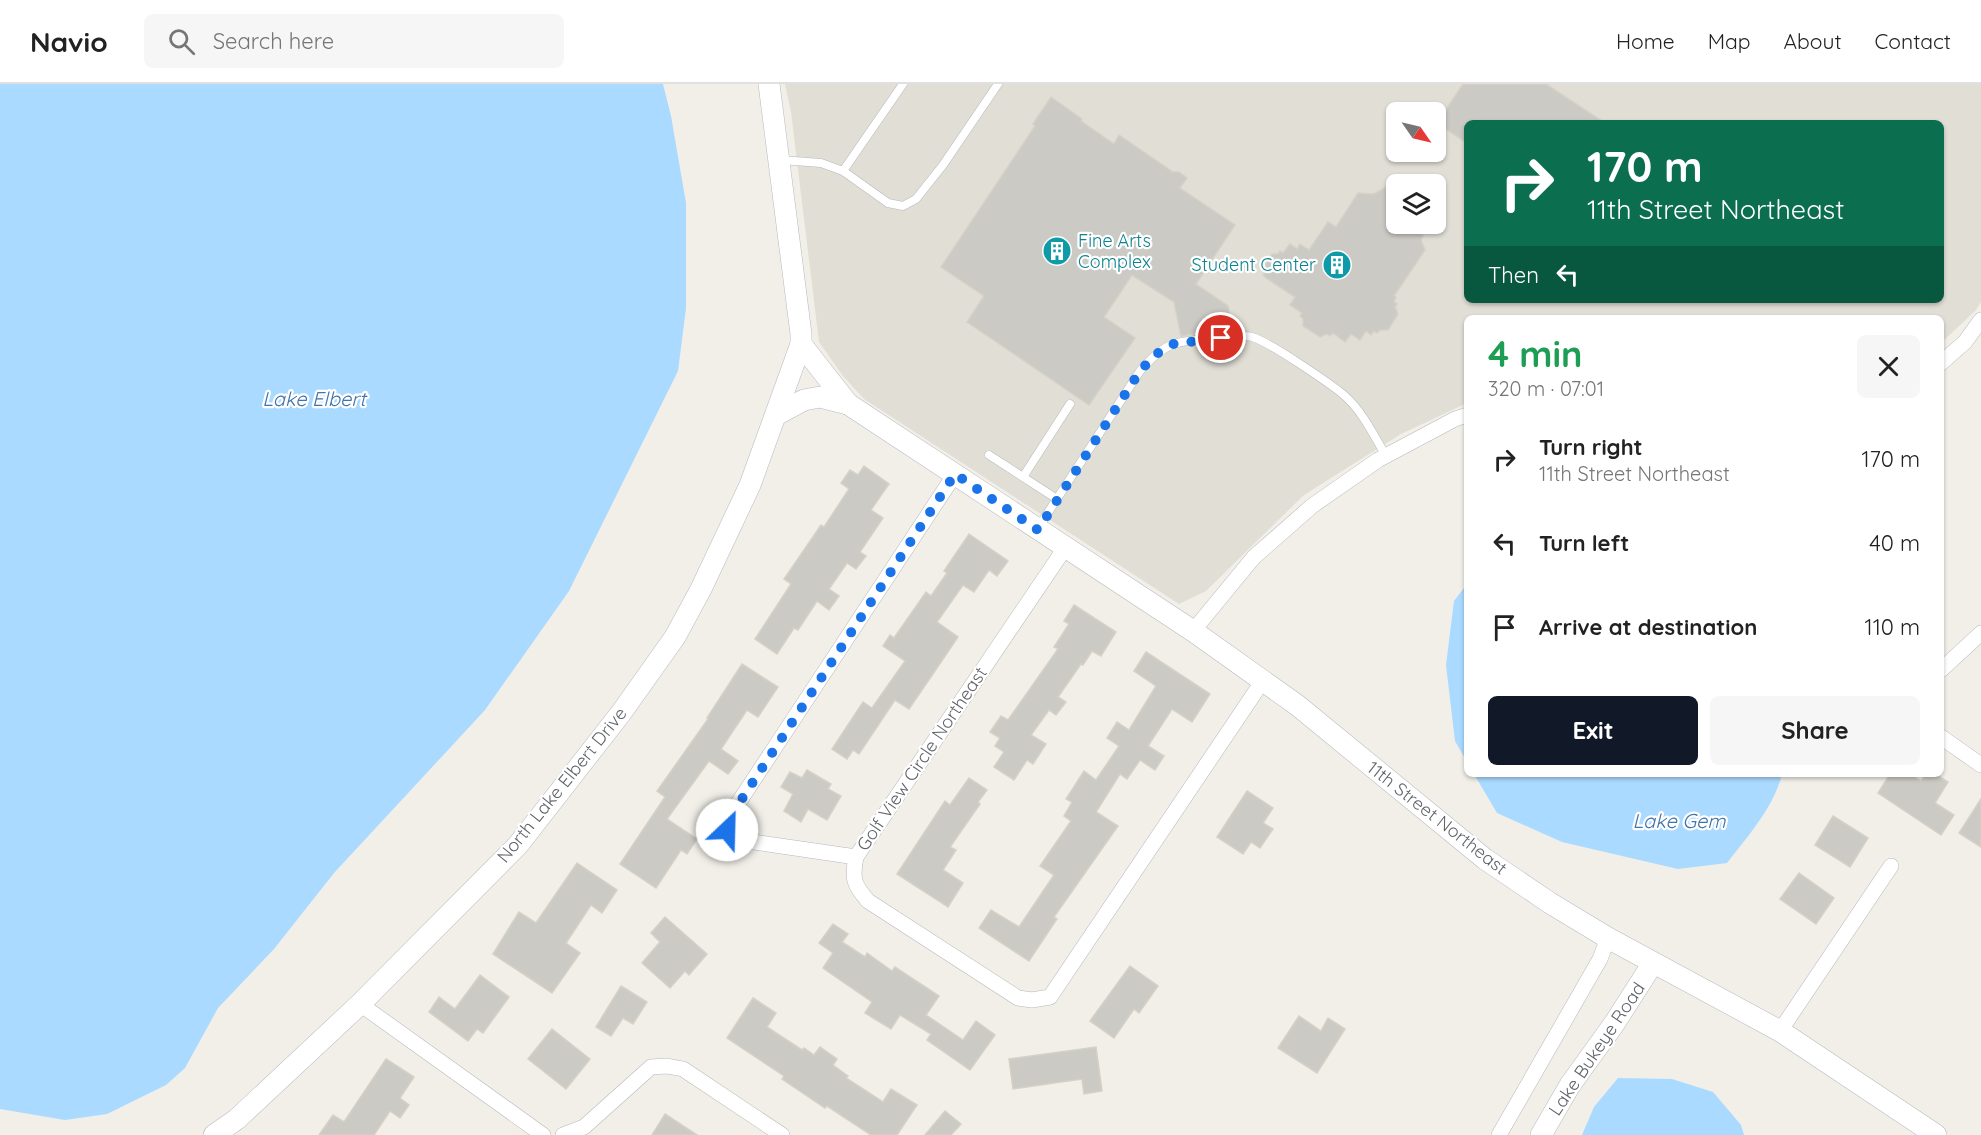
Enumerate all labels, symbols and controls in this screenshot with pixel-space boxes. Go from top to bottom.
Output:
search box [144,14,564,68]
text: Navio [30,24,108,59]
icon: search [165,25,198,58]
text: Search here [213,27,334,55]
text: Home [1616,28,1675,54]
text: Map [1708,28,1751,54]
text: About [1784,28,1842,54]
text: Contact [1875,28,1951,54]
north arrow [1386,102,1446,162]
map controls [1386,102,1446,234]
text: 170 m [1587,140,1703,193]
icon: right [1488,144,1566,222]
button: layers [1386,174,1446,234]
text: 11th Street Northeast [1587,192,1844,226]
place label: Fine Arts Complex [1078,229,1151,273]
building icon: Fine Arts Complex [1041,235,1073,267]
building icon: Student Center [1321,249,1353,281]
place label: Student Center [1192,253,1316,276]
icon: left [1551,258,1584,291]
text: Then [1488,261,1539,289]
pin [1195,312,1246,363]
icon: arrive [1204,321,1237,354]
text: 4 min [1488,331,1582,376]
button: close [1857,335,1920,398]
text: 320 m · 07:01 [1488,376,1604,401]
water label: Lake Elbert [262,386,368,411]
text: Turn right [1539,433,1643,461]
icon: right [1488,443,1521,476]
text: 170 m [1861,445,1920,473]
text: 11th Street Northeast [1539,461,1730,486]
icon: left [1488,527,1521,560]
text: Turn left [1539,529,1629,557]
text: 40 m [1869,529,1920,557]
icon: arrive [1488,611,1521,644]
text: Arrive at destination [1539,613,1757,641]
text: 110 m [1865,613,1920,641]
street label: Golf View Circle Northeast [851,662,992,855]
button: Exit [1488,696,1698,765]
button: Share [1710,696,1920,765]
street label: North Lake Elbert Drive [492,702,631,867]
street label: 11th Street Northeast [1363,756,1512,879]
position arrow [695,798,759,862]
water label: Lake Gem [1632,808,1726,833]
street label: Lake Bukeye Road [1543,978,1650,1120]

